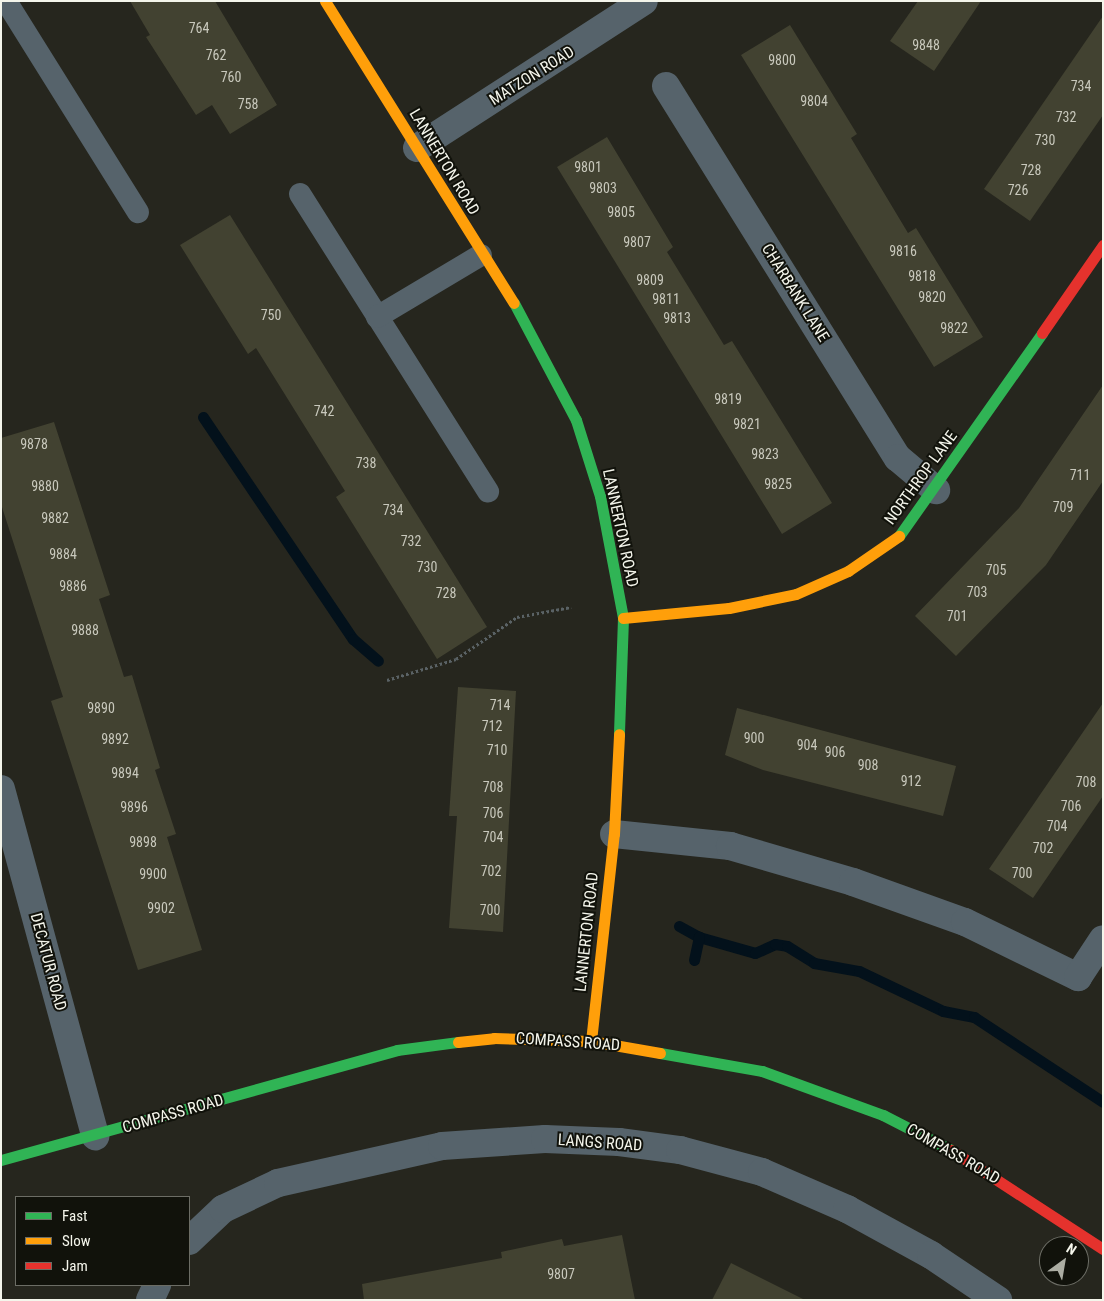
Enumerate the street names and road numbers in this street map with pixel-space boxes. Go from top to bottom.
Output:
street label: MATZON ROAD [486,42,578,110]
street label: LANNERTON ROAD [405,106,483,218]
street label: CHARBANK LANE [757,240,833,346]
street label: NORTHROP LANE [881,427,961,529]
street label: LANNERTON ROAD [598,467,642,589]
street label: LANNERTON ROAD [571,871,603,993]
street label: DECATUR ROAD [26,911,70,1013]
street label: COMPASS ROAD [515,1029,621,1055]
street label: COMPASS ROAD [120,1090,226,1138]
street label: COMPASS ROAD [903,1120,1003,1188]
street label: LANGS ROAD [557,1130,643,1156]

